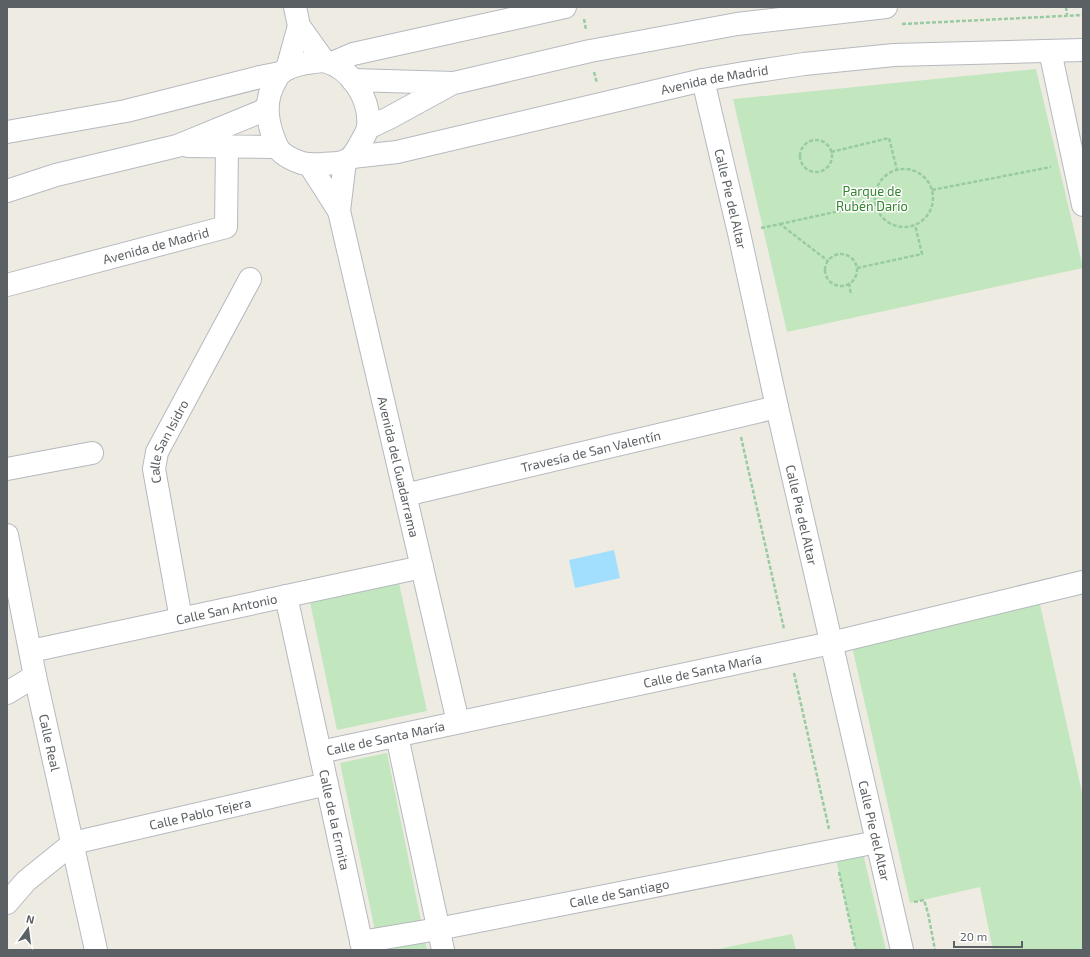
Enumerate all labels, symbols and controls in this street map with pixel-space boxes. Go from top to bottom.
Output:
street label: Avenida de Madrid [659,61,769,98]
street label: Calle Pie del Altar [711,147,750,251]
park label: Parque de Rubén Darío [836,183,908,214]
street label: Avenida de Madrid [101,224,211,267]
street label: Avenida del Guadarrama [374,395,423,539]
street label: Calle San Isidro [146,397,192,485]
street label: Travesía de San Valentín [519,427,662,475]
street label: Calle Pie del Altar [783,463,821,567]
street label: Calle San Antonio [175,590,279,628]
street label: Calle de Santa María [642,650,763,691]
street label: Calle Real [36,712,64,773]
street label: Calle de Santa María [325,718,446,758]
street label: Calle de la Ermita [316,768,353,872]
street label: Calle Pie del Altar [855,779,894,883]
street label: Calle Pablo Tejera [148,794,253,833]
street label: Calle de Santiago [568,875,671,911]
north arrow [8,909,48,949]
text: N [25,912,36,926]
scale bar [954,923,1022,949]
text: 20 m [960,929,987,943]

